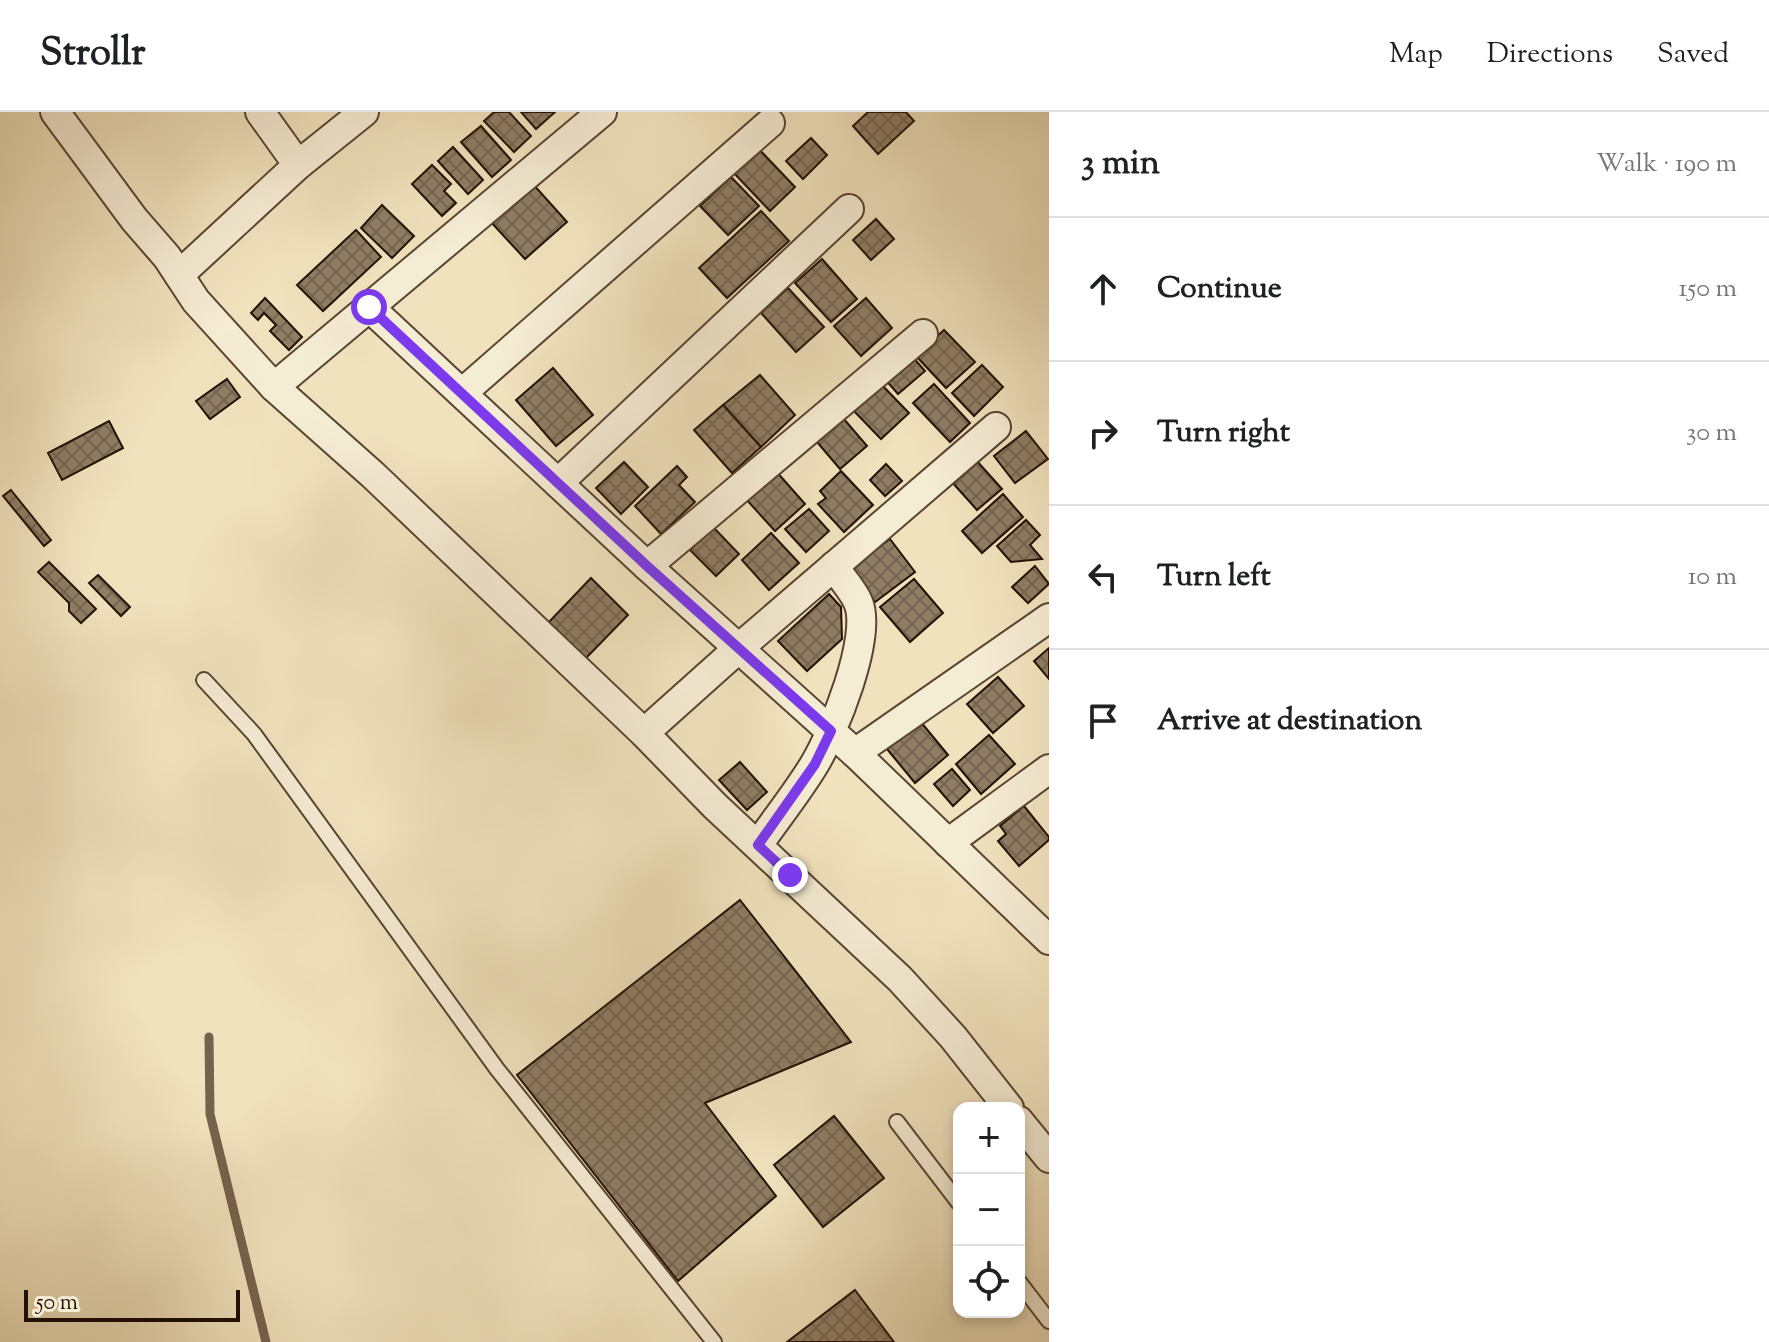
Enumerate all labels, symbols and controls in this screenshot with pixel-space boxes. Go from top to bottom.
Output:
text: Strollr [40,28,146,82]
text: Map [1389,35,1443,75]
text: Directions [1487,35,1613,75]
text: Saved [1657,35,1729,75]
text: 3 min [1081,140,1160,189]
text: Walk · 190 m [1596,146,1737,183]
icon: ahead [1081,267,1125,311]
text: Continue [1157,268,1282,311]
text: 150 m [1678,271,1737,308]
route start [351,289,387,325]
icon: right [1081,411,1125,455]
text: Turn right [1157,412,1290,455]
text: 30 m [1686,415,1737,452]
icon: left [1081,555,1125,599]
text: Turn left [1157,556,1271,599]
text: 10 m [1688,559,1737,596]
icon: arrive [1081,699,1125,743]
text: Arrive at destination [1157,700,1422,743]
route end [772,857,808,893]
map controls [953,1102,1025,1318]
button: + [953,1102,1025,1174]
button: − [953,1174,1025,1246]
button: locate [953,1246,1025,1318]
scale bar [24,1286,240,1322]
text: 50 m [36,1288,78,1320]

